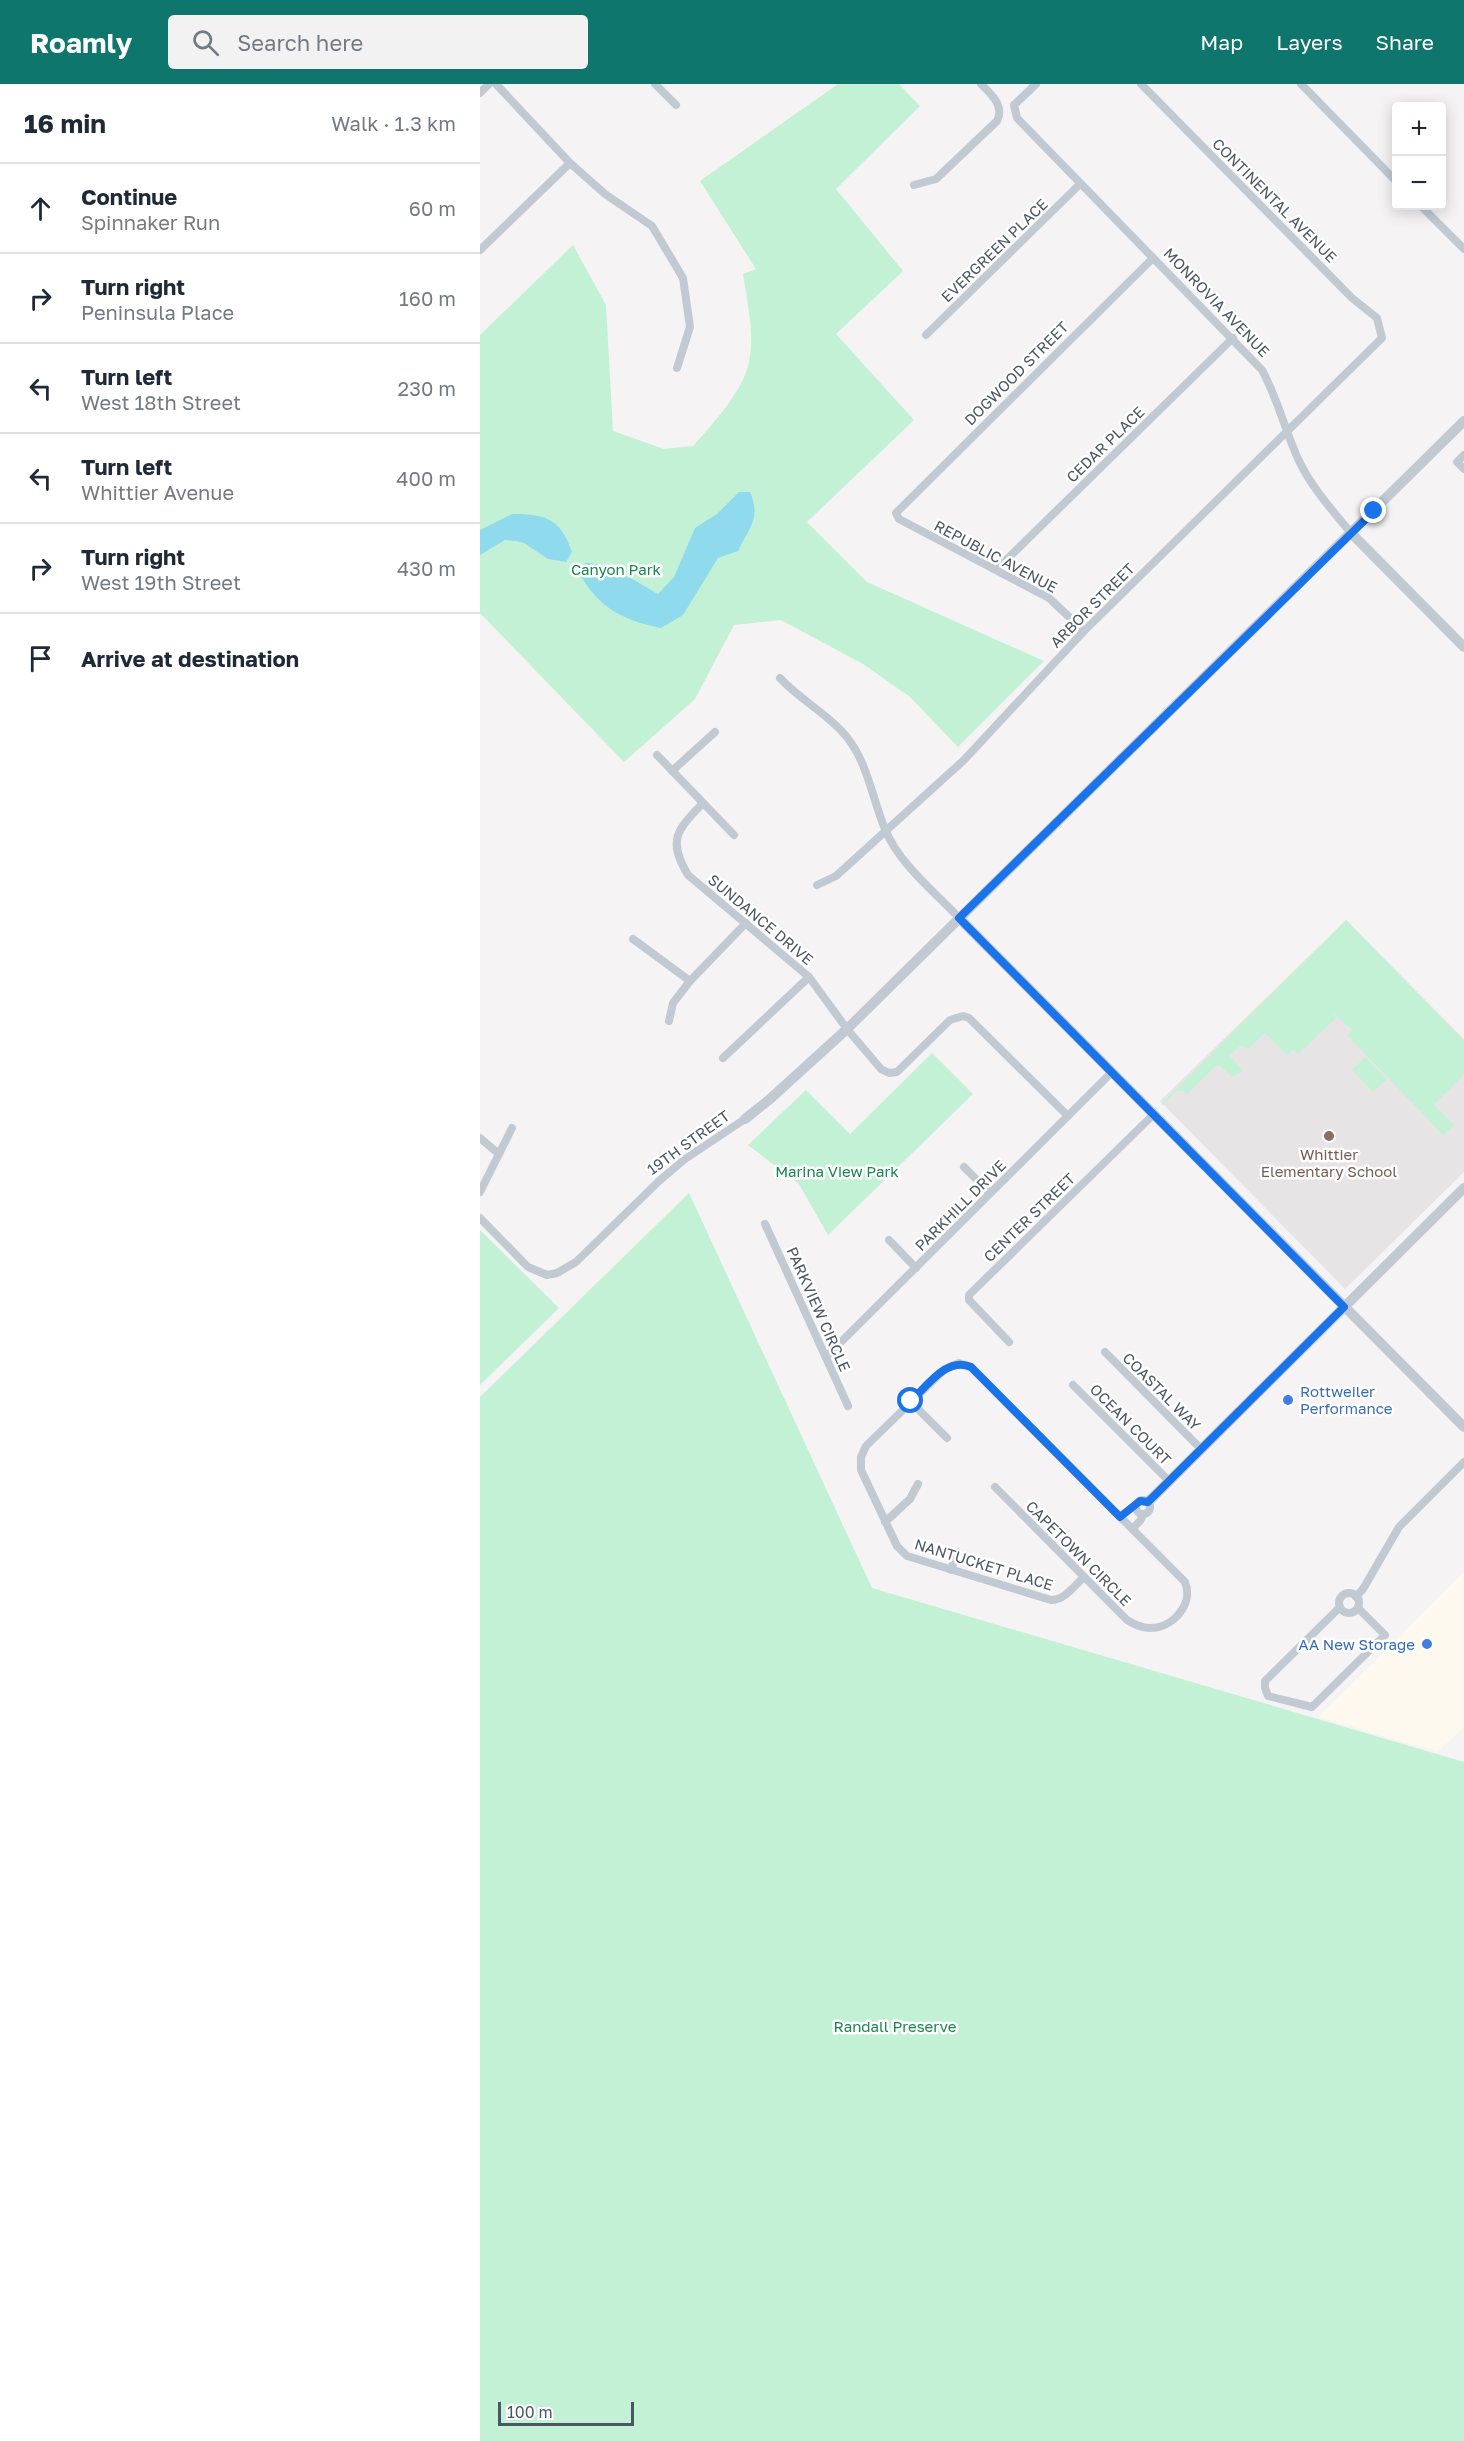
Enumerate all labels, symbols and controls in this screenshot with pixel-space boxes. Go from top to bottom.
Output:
search box [168,15,588,69]
text: Roamly [30,26,132,59]
icon: search [189,26,222,59]
text: Search here [237,29,363,56]
text: Map [1200,29,1243,55]
text: Layers [1276,29,1343,55]
text: Share [1376,29,1434,55]
map controls [1392,102,1446,210]
button: + [1392,102,1446,156]
text: 16 min [24,108,106,139]
text: Walk · 1.3 km [331,111,456,135]
street label: CONTINENTAL AVENUE [1209,134,1341,266]
button: − [1392,156,1446,210]
text: Continue [81,183,177,210]
icon: ahead [24,192,57,225]
street label: EVERGREEN PLACE [937,195,1051,305]
text: 60 m [409,196,456,220]
text: Spinnaker Run [81,210,220,234]
street label: MONROVIA AVENUE [1160,244,1274,360]
text: Turn right [81,273,185,300]
icon: right [24,282,57,315]
text: 160 m [399,286,456,310]
text: Peninsula Place [81,300,234,324]
street label: DOGWOOD STREET [960,317,1072,429]
text: Turn left [81,363,172,390]
icon: left [24,372,57,405]
text: 230 m [398,376,456,400]
text: West 18th Street [81,390,241,414]
street label: CEDAR PLACE [1062,402,1148,486]
text: Turn left [81,453,172,480]
icon: left [24,462,57,495]
text: 400 m [396,466,456,490]
text: Whittier Avenue [81,480,234,504]
route end [1360,497,1386,523]
street label: REPUBLIC AVENUE [931,516,1061,596]
text: Turn right [81,543,185,570]
icon: right [24,552,57,585]
text: 430 m [397,556,456,580]
street label: ARBOR STREET [1046,559,1138,651]
park label: Canyon Park [571,560,662,578]
text: West 19th Street [81,570,241,594]
icon: arrive [24,642,57,675]
text: Arrive at destination [81,645,299,672]
street label: SUNDANCE DRIVE [705,870,817,968]
street label: 19TH STREET [643,1106,733,1178]
marker: Whittier Elementary School [1322,1129,1336,1143]
place label: Whittier Elementary School [1261,1145,1397,1180]
street label: PARKHILL DRIVE [911,1156,1009,1254]
park label: Marina View Park [775,1162,899,1180]
street label: CENTER STREET [980,1169,1078,1265]
street label: PARKVIEW CIRCLE [783,1244,855,1374]
street label: COASTAL WAY [1119,1348,1205,1434]
street label: OCEAN COURT [1087,1380,1175,1468]
place label: Rottweiler Performance [1300,1382,1393,1417]
route start [897,1387,923,1413]
marker: Rottweiler Performance [1281,1393,1295,1407]
street label: CAPETOWN CIRCLE [1023,1497,1135,1609]
street label: NANTUCKET PLACE [913,1534,1055,1594]
place label: AA New Storage [1299,1635,1415,1653]
marker: AA New Storage [1420,1637,1434,1651]
park label: Randall Preserve [834,2017,957,2035]
scale bar [498,2399,634,2426]
text: 100 m [507,2402,553,2422]

